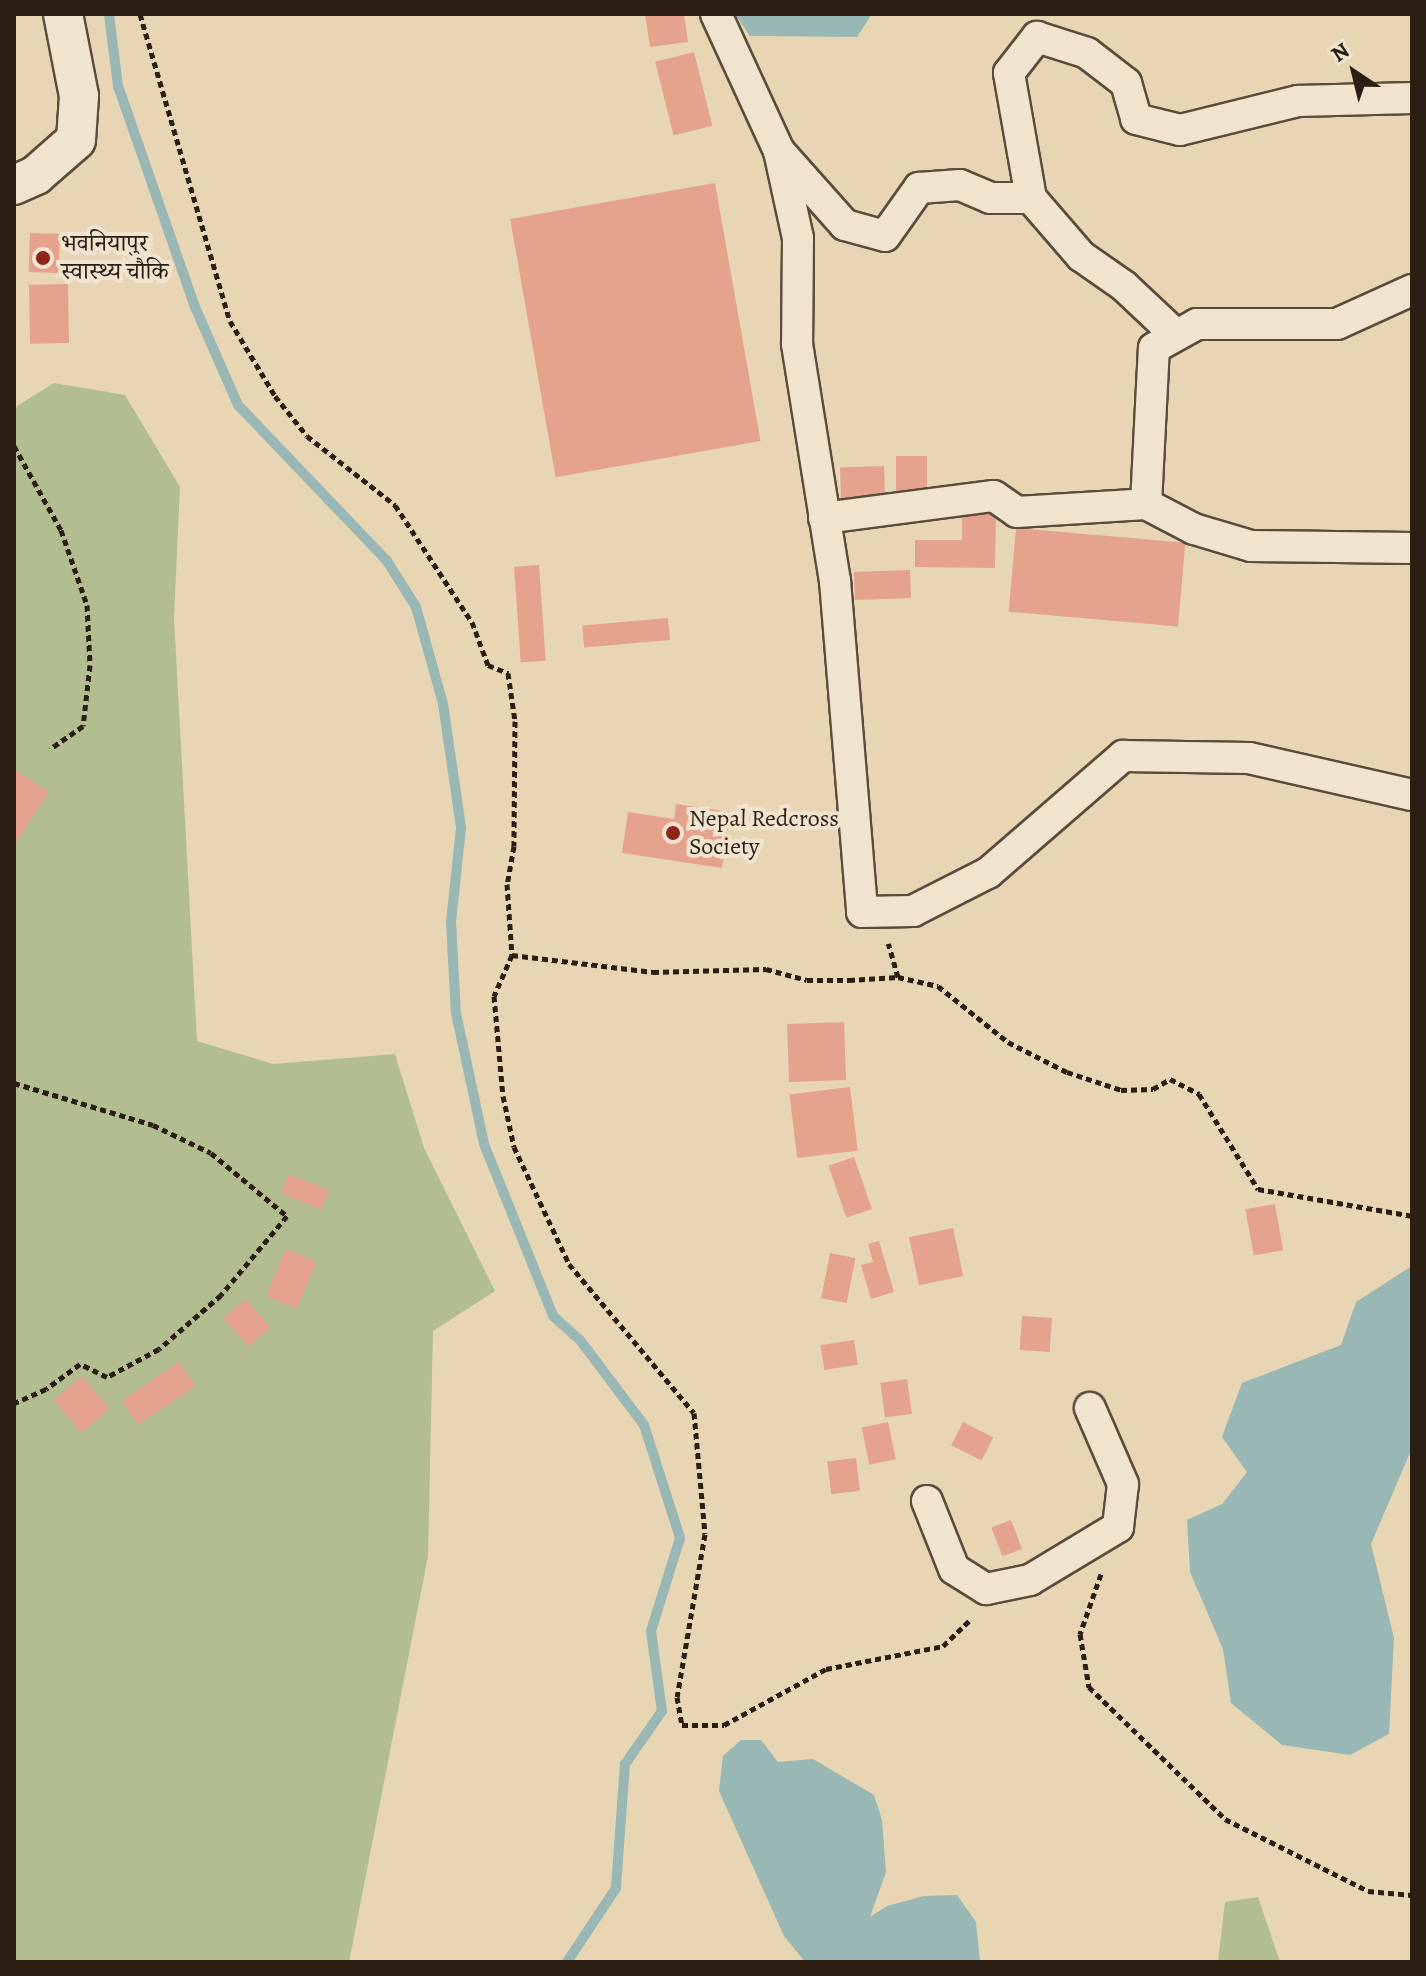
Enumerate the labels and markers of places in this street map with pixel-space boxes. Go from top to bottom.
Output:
place label: भवनियापुर स्वास्थ्य चाैकि [61,230,169,286]
marker: भवनियापुर स्वास्थ्य चाैकि [32,247,54,269]
place label: Nepal Redcross Society [689,805,839,861]
marker: Nepal Redcross Society [664,824,682,842]

